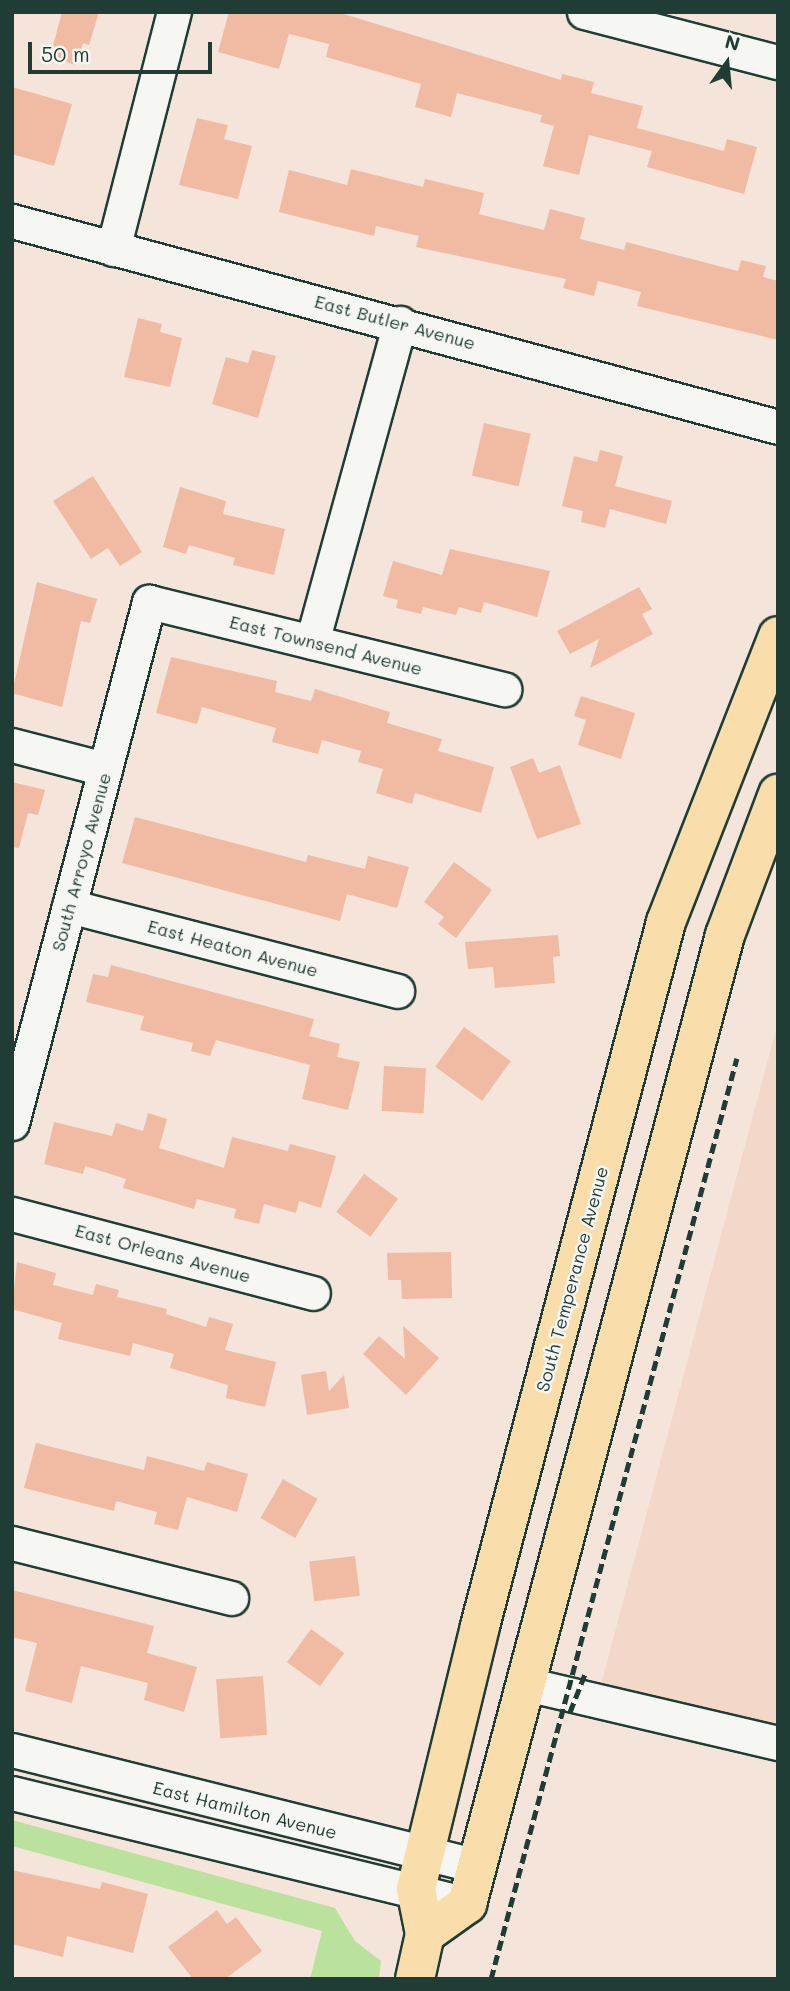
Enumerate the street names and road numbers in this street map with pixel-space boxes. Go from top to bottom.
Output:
street label: East Butler Avenue [312,290,478,354]
street label: East Townsend Avenue [227,611,425,679]
street label: South Arroyo Avenue [47,770,115,954]
street label: East Heaton Avenue [145,915,321,981]
street label: South Temperance Avenue [532,1164,612,1394]
street label: East Orleans Avenue [73,1219,253,1287]
street label: East Hamilton Avenue [151,1777,339,1843]

